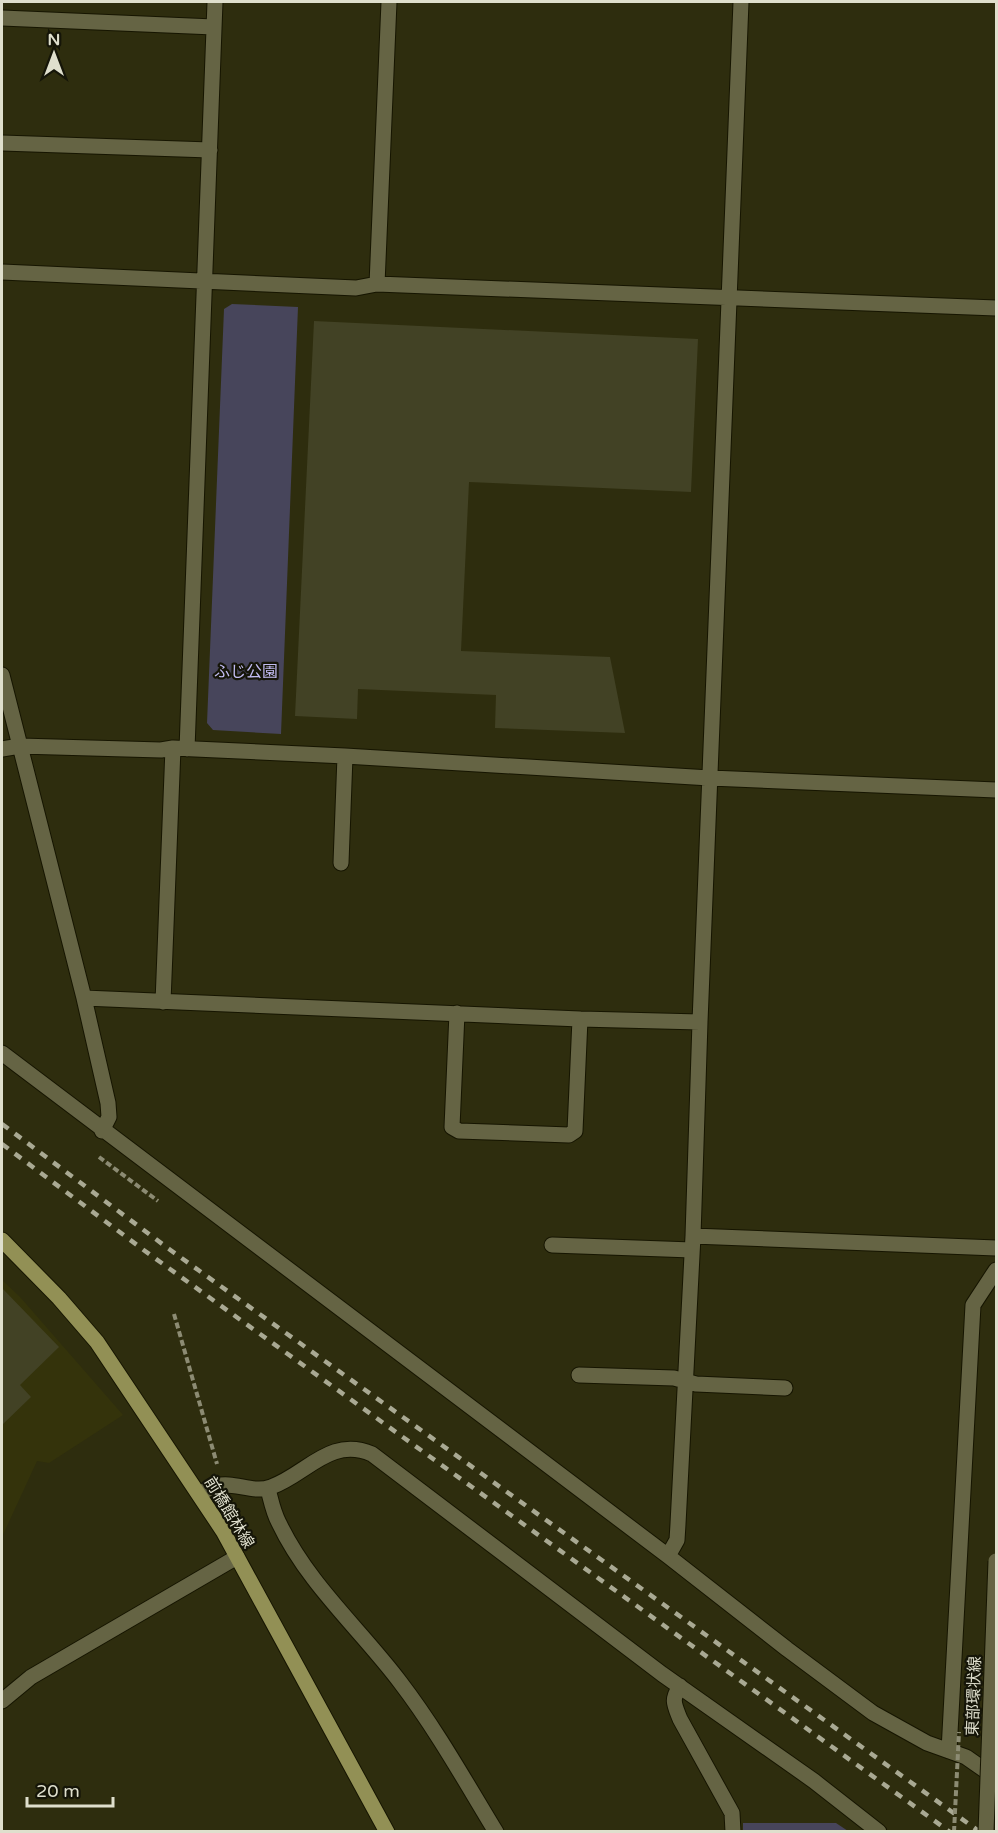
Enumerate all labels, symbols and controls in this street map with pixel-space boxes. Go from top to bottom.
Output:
north arrow [24,24,84,84]
text: N [48,30,60,50]
park label: ふじ公園 [214,662,278,682]
street label: 前橋館林線 [200,1473,258,1552]
street label: 東部環状線 [963,1656,985,1736]
scale bar [27,1770,112,1808]
text: 20 m [36,1780,80,1802]

